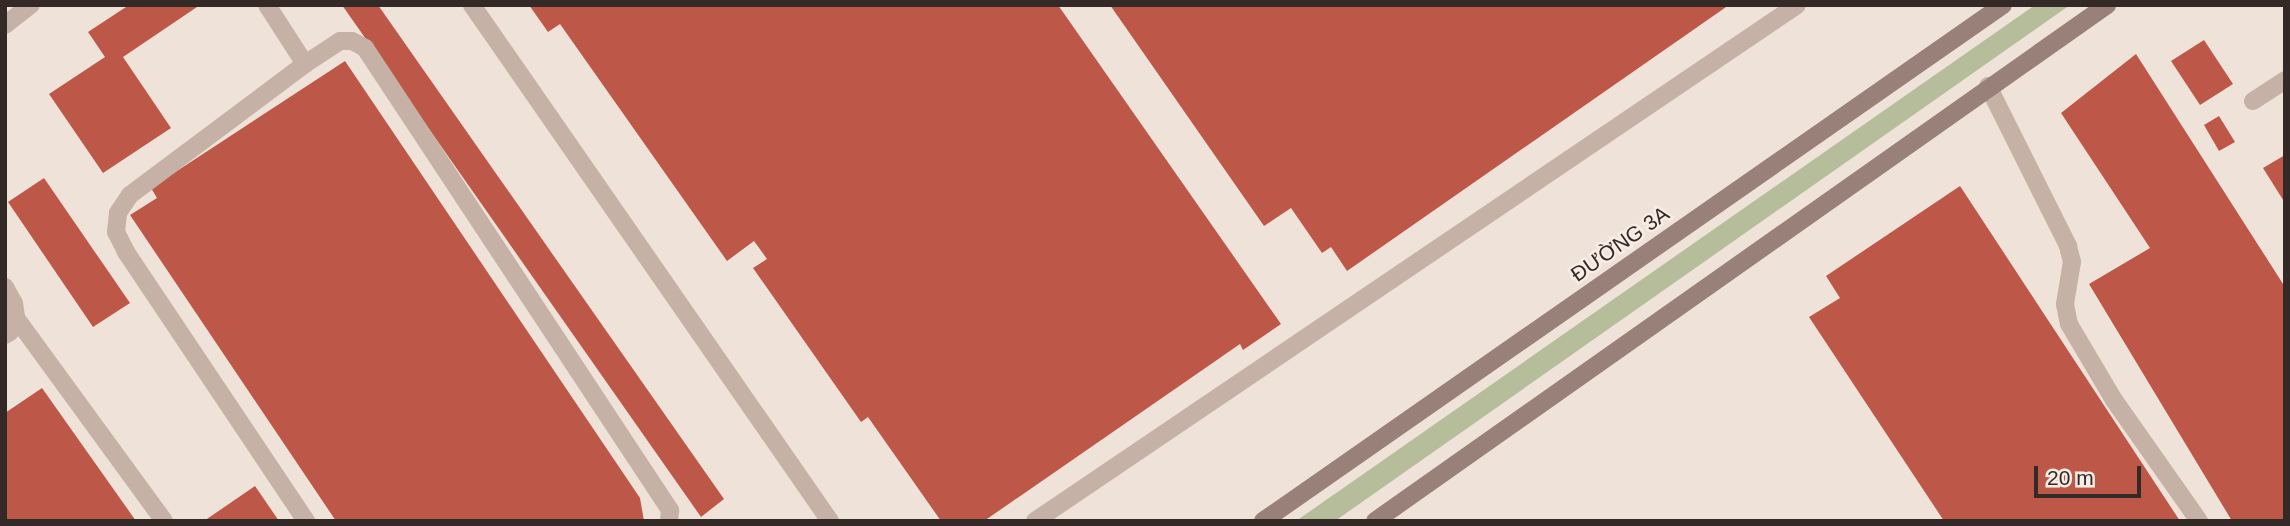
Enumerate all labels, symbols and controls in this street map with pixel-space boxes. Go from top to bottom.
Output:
street label: ĐƯỜNG 3A [1566,201,1674,287]
scale bar [2038,452,2145,496]
text: 20 m [2047,466,2094,489]

